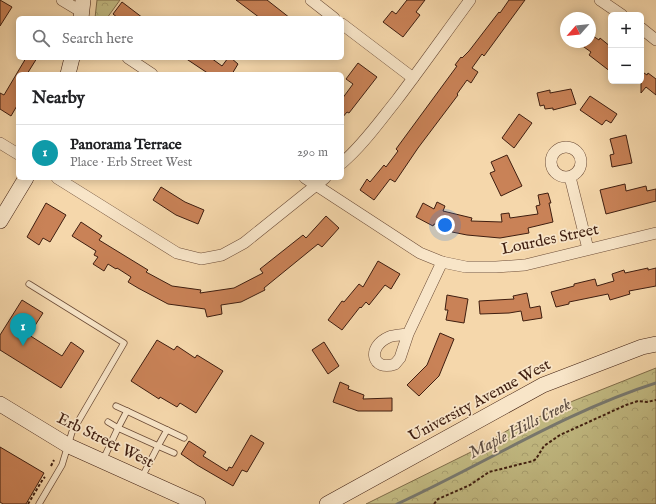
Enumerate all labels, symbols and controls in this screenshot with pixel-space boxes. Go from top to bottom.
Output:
north arrow [560,12,596,48]
map controls [608,12,644,84]
button: + [608,12,644,48]
search box [16,16,344,60]
icon: search [30,27,52,49]
text: Search here [62,29,133,48]
button: − [608,48,644,84]
text: Nearby [32,88,85,109]
text: Panorama Terrace [70,135,182,154]
text: 1 [43,144,47,161]
text: 290 m [297,144,328,161]
text: Place · Erb Street West [70,154,192,171]
your location [435,215,455,235]
street label: Lourdes Street [499,220,601,260]
pin: 1 [10,313,36,346]
street label: University Avenue West [406,355,555,447]
water label: Maple Hills Creek [465,394,575,464]
street label: Erb Street West [53,409,157,473]

